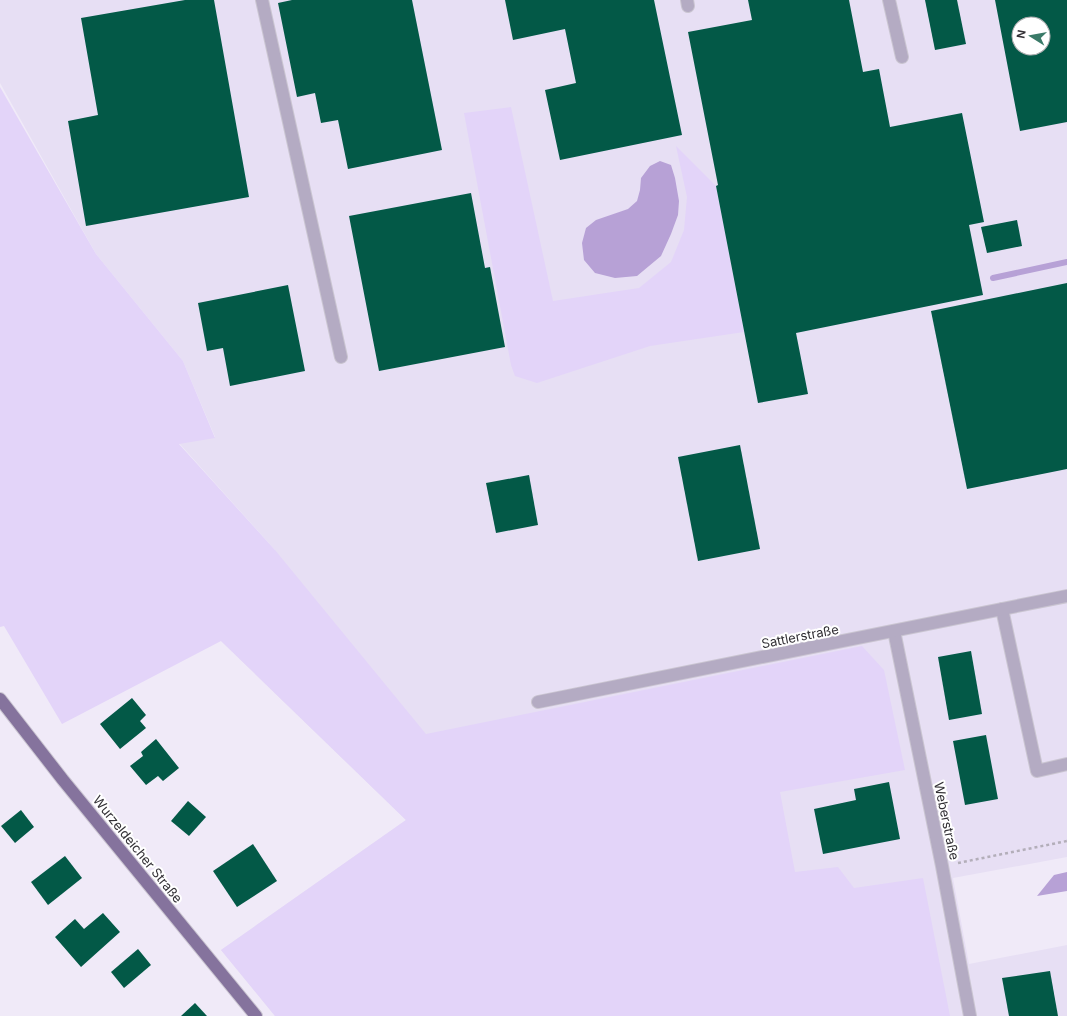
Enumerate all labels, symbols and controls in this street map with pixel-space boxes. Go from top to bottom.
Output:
north arrow [1011,16,1051,56]
text: N [1014,29,1029,40]
street label: Sattlerstraße [760,621,840,651]
street label: Weberstraße [931,781,963,861]
street label: Wurzeldeicher Straße [90,792,186,906]

